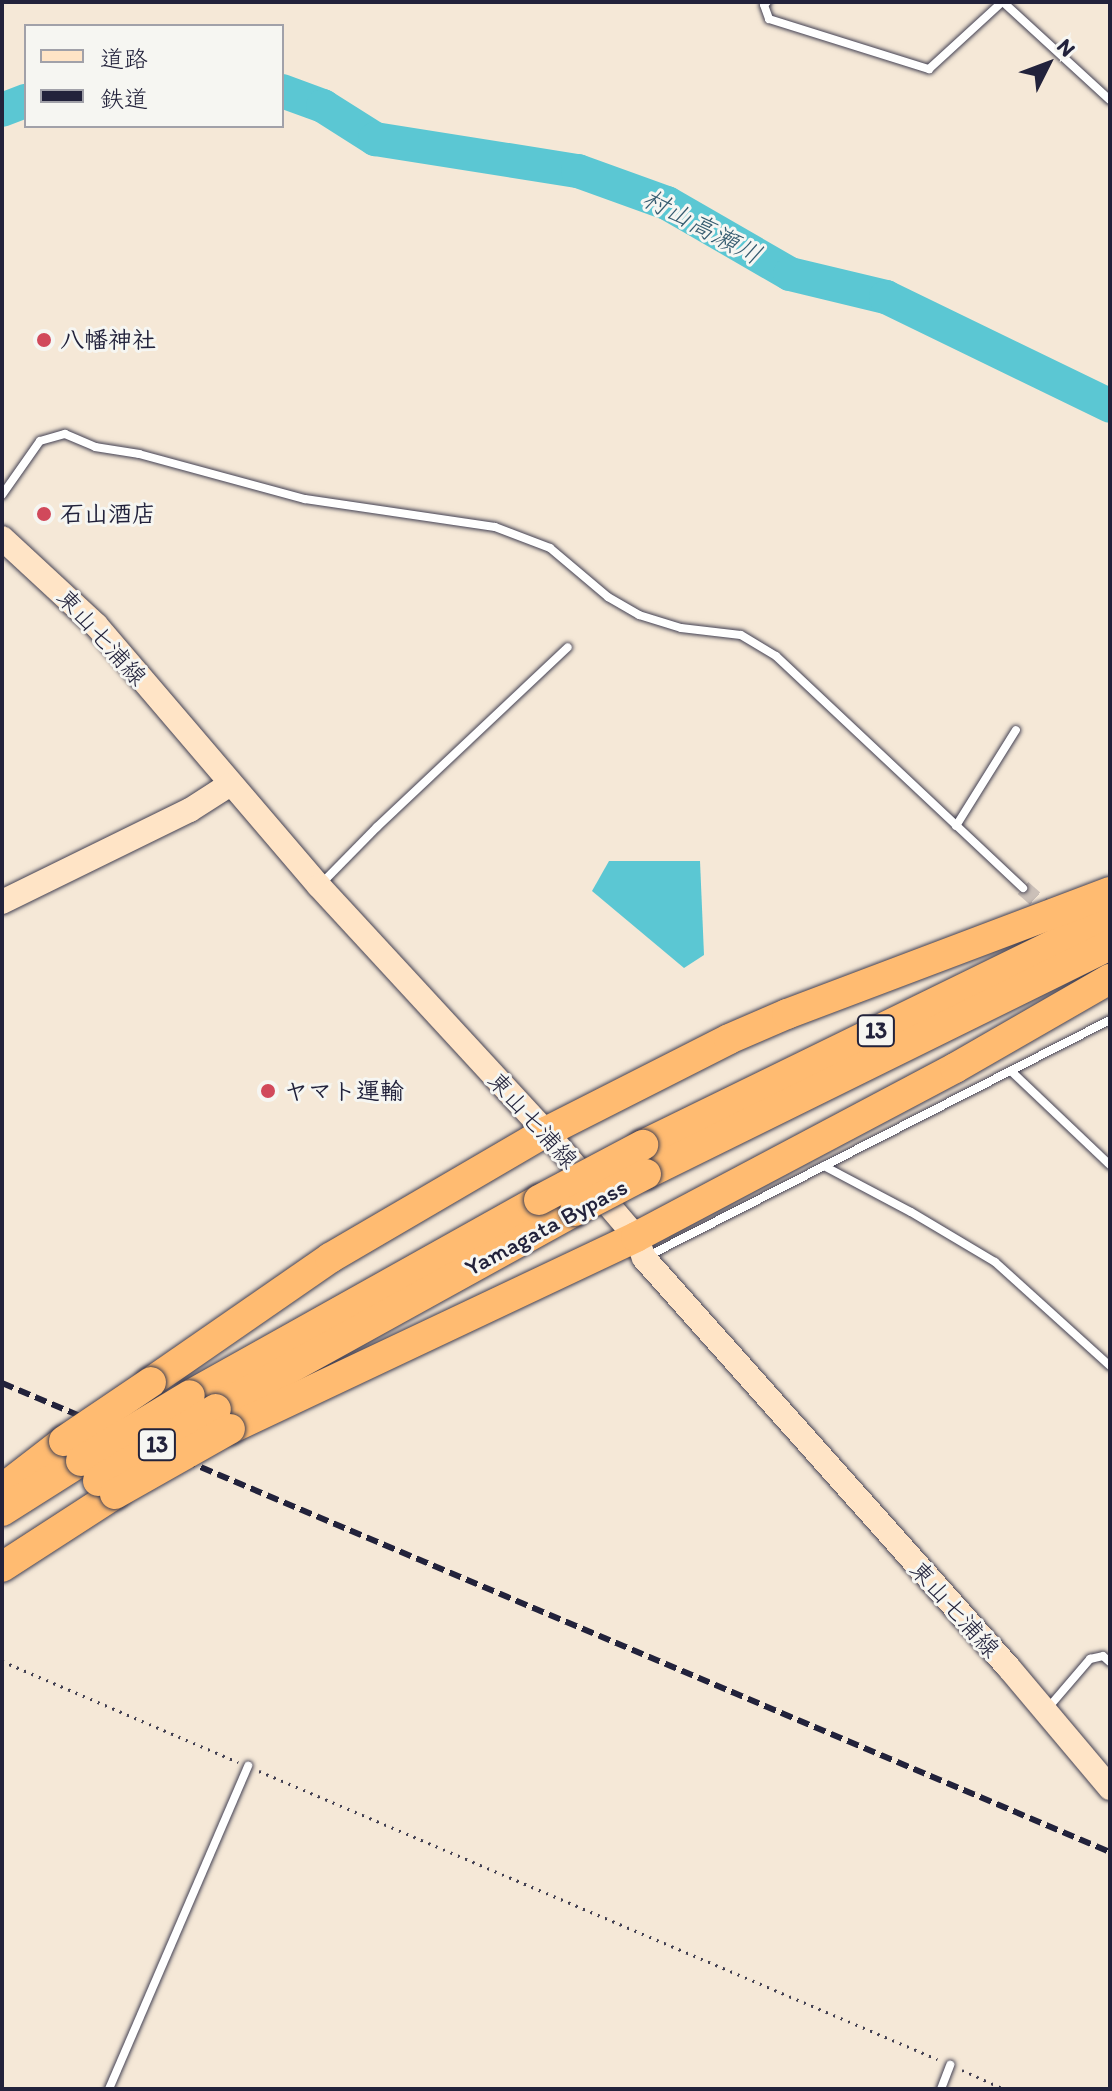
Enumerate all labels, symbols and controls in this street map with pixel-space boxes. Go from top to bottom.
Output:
legend [24,24,284,128]
north arrow [1008,24,1088,104]
text: N [1051,33,1081,62]
text: 道路 [100,44,148,73]
text: 鉄道 [100,84,148,113]
water label: 村山高瀬川 [637,183,767,271]
place label: 八幡神社 [60,326,156,354]
marker: 八幡神社 [35,331,53,349]
place label: 石山酒店 [60,500,156,528]
marker: 石山酒店 [35,505,53,523]
street label: 東山七浦線 [51,583,153,691]
road number: 13 [856,1013,896,1049]
street label: 東山七浦線 [482,1066,584,1174]
place label: ヤマト運輸 [284,1077,404,1105]
marker: ヤマト運輸 [259,1082,277,1100]
street label: Yamagata Bypass [460,1172,632,1282]
road number: 13 [137,1427,177,1463]
street label: 東山七浦線 [904,1555,1006,1663]

